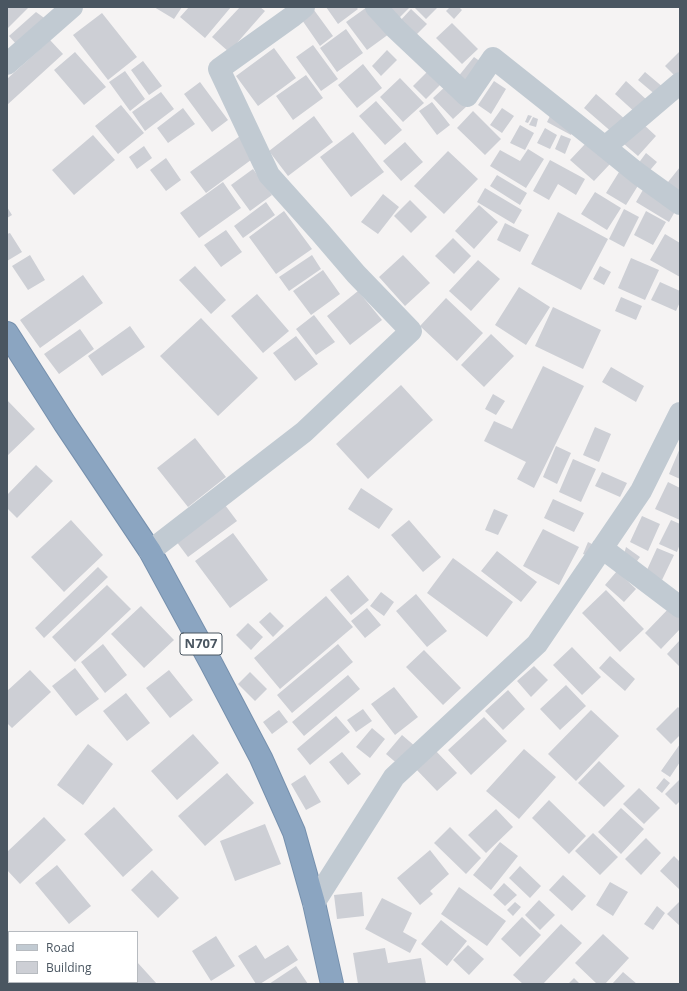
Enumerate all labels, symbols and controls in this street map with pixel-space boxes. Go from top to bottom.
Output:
road number: N707 [180,633,222,655]
legend [8,931,138,983]
text: Road [46,939,75,956]
text: Building [46,959,91,976]

